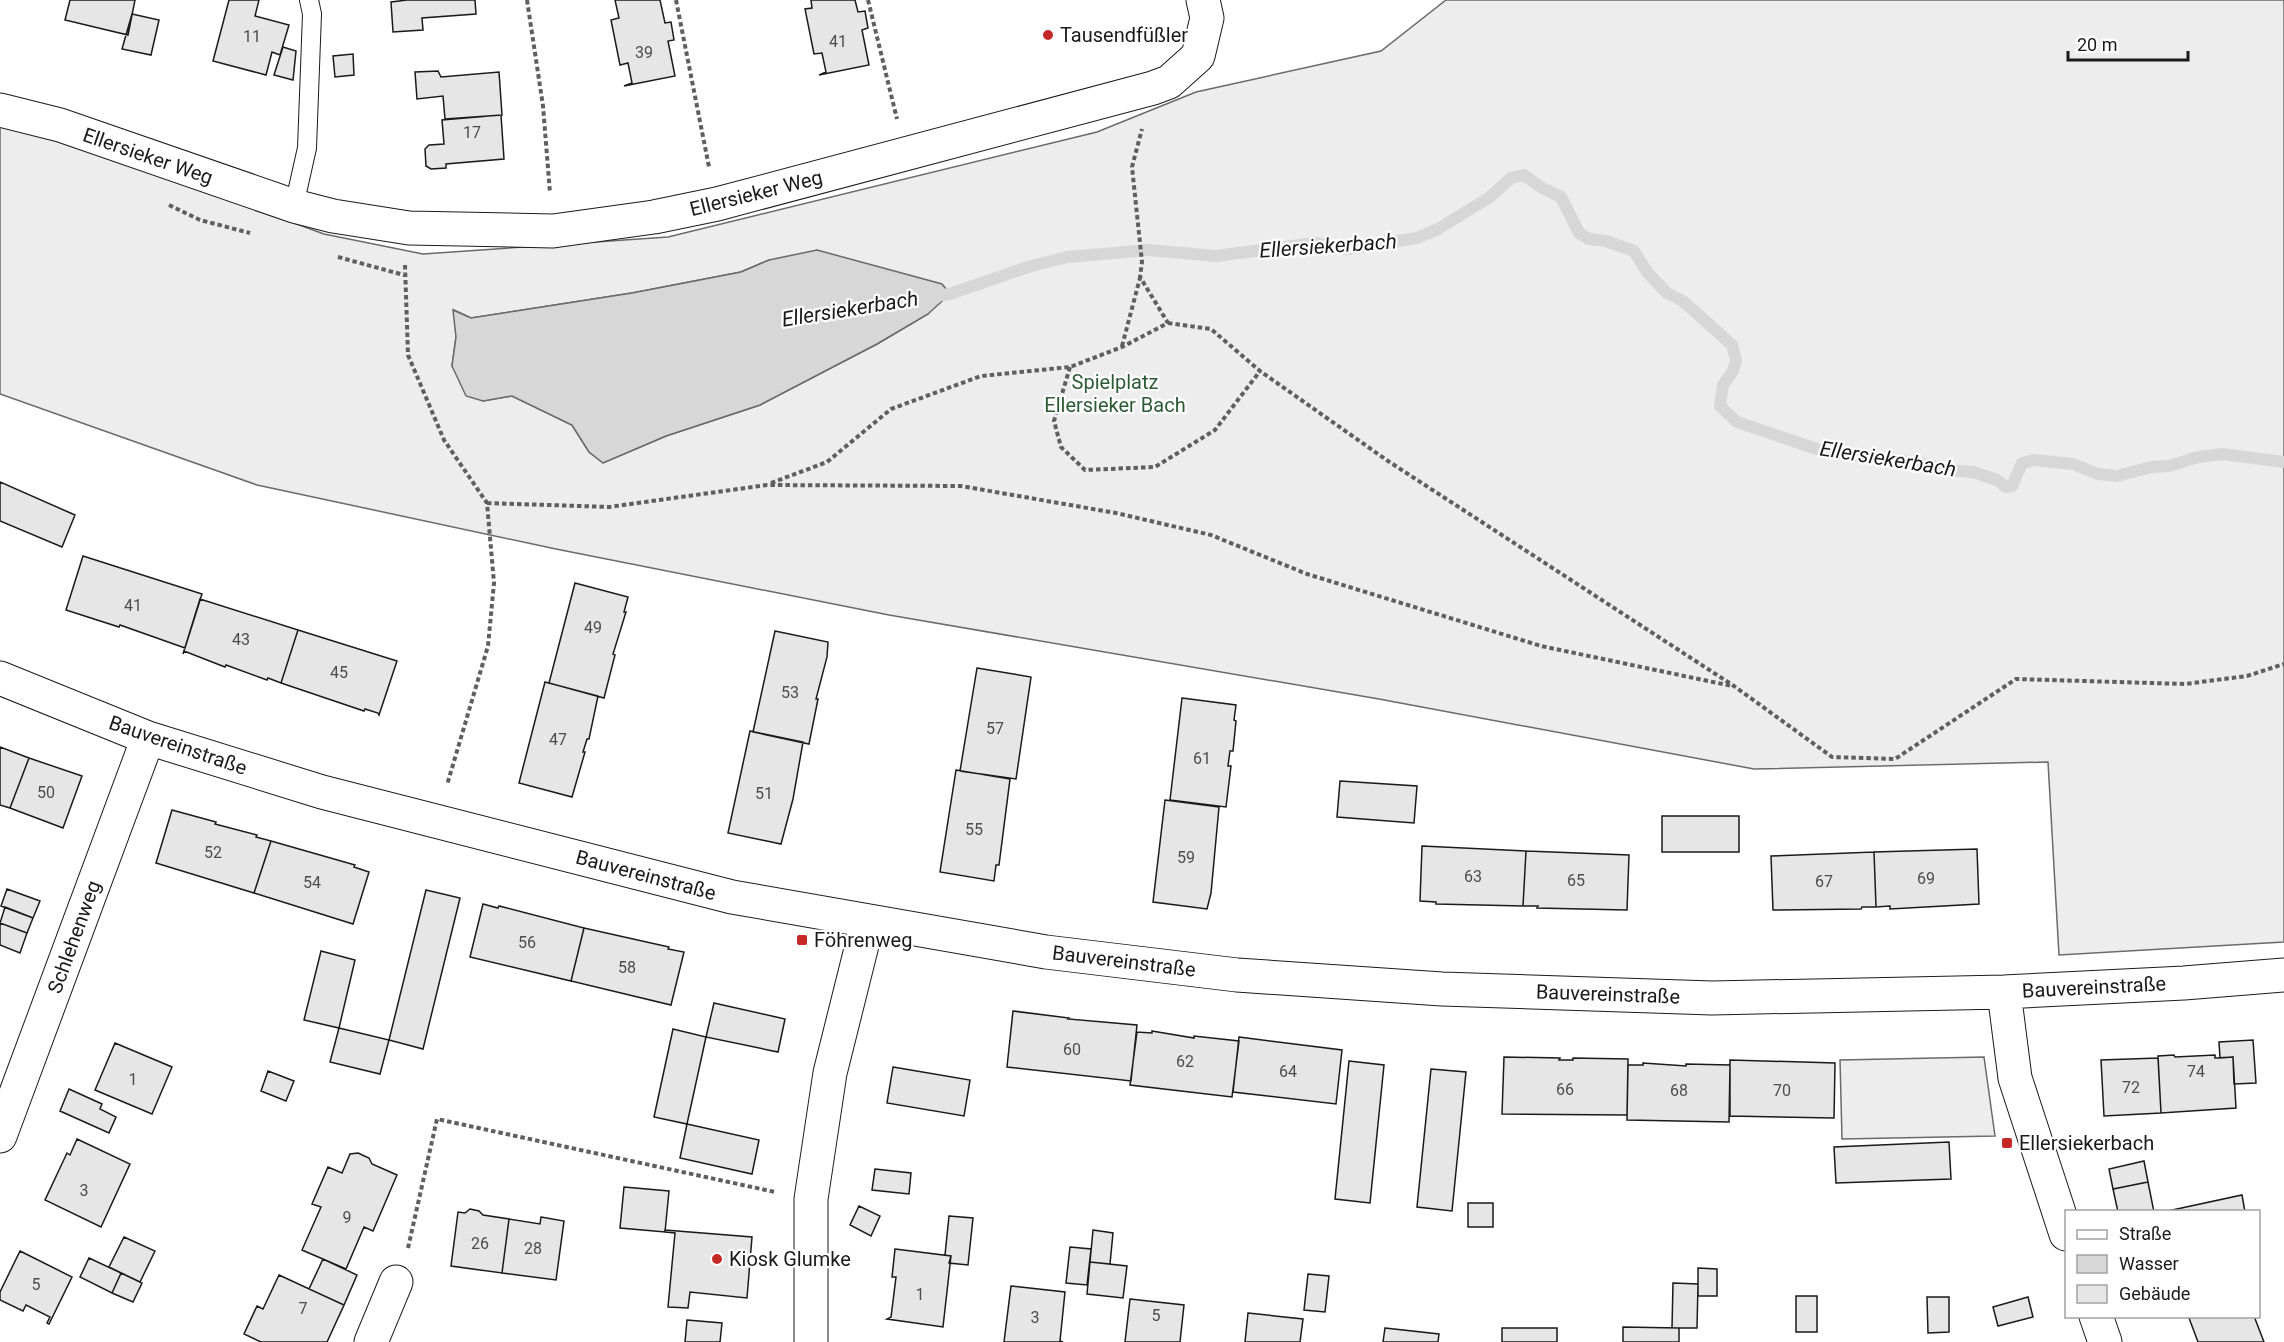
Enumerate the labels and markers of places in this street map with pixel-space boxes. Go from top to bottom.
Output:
place label: Tausendfüßler [1060,23,1188,47]
marker: Tausendfüßler [1041,28,1055,42]
place label: Föhrenweg [814,928,912,952]
marker: Föhrenweg [795,933,809,947]
place label: Ellersiekerbach [2019,1131,2154,1155]
marker: Ellersiekerbach [2000,1136,2014,1150]
place label: Kiosk Glumke [729,1247,851,1271]
marker: Kiosk Glumke [710,1252,724,1266]

